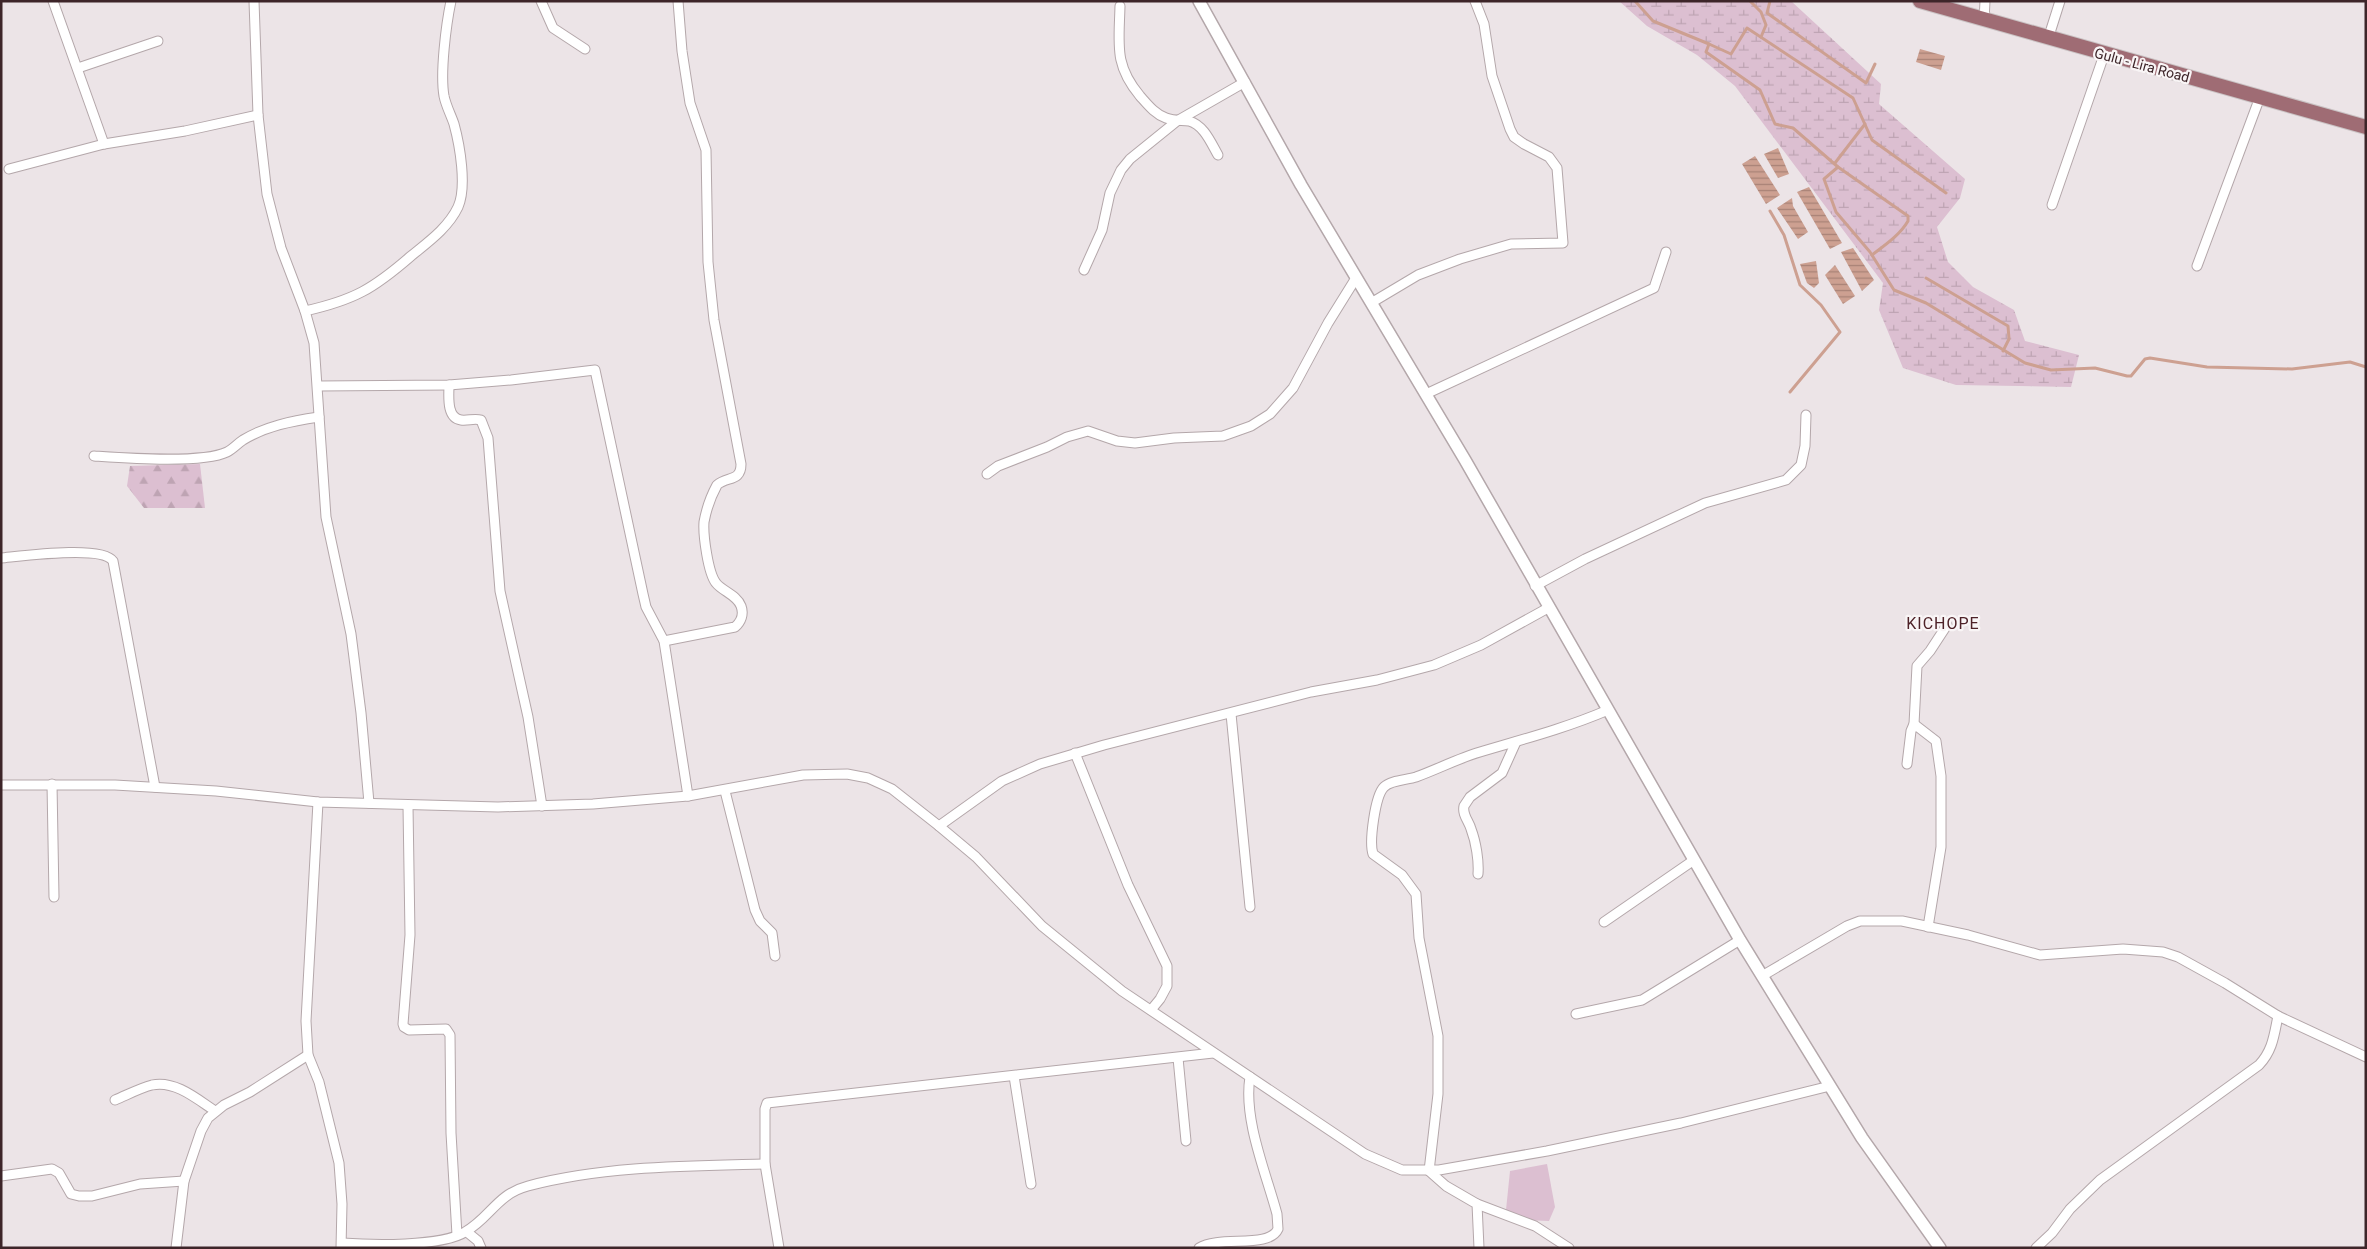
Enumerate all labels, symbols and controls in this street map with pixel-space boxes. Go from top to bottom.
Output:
street label: Gulu - Lira Road [2093,45,2191,85]
district label: KICHOPE [1906,614,1980,633]

